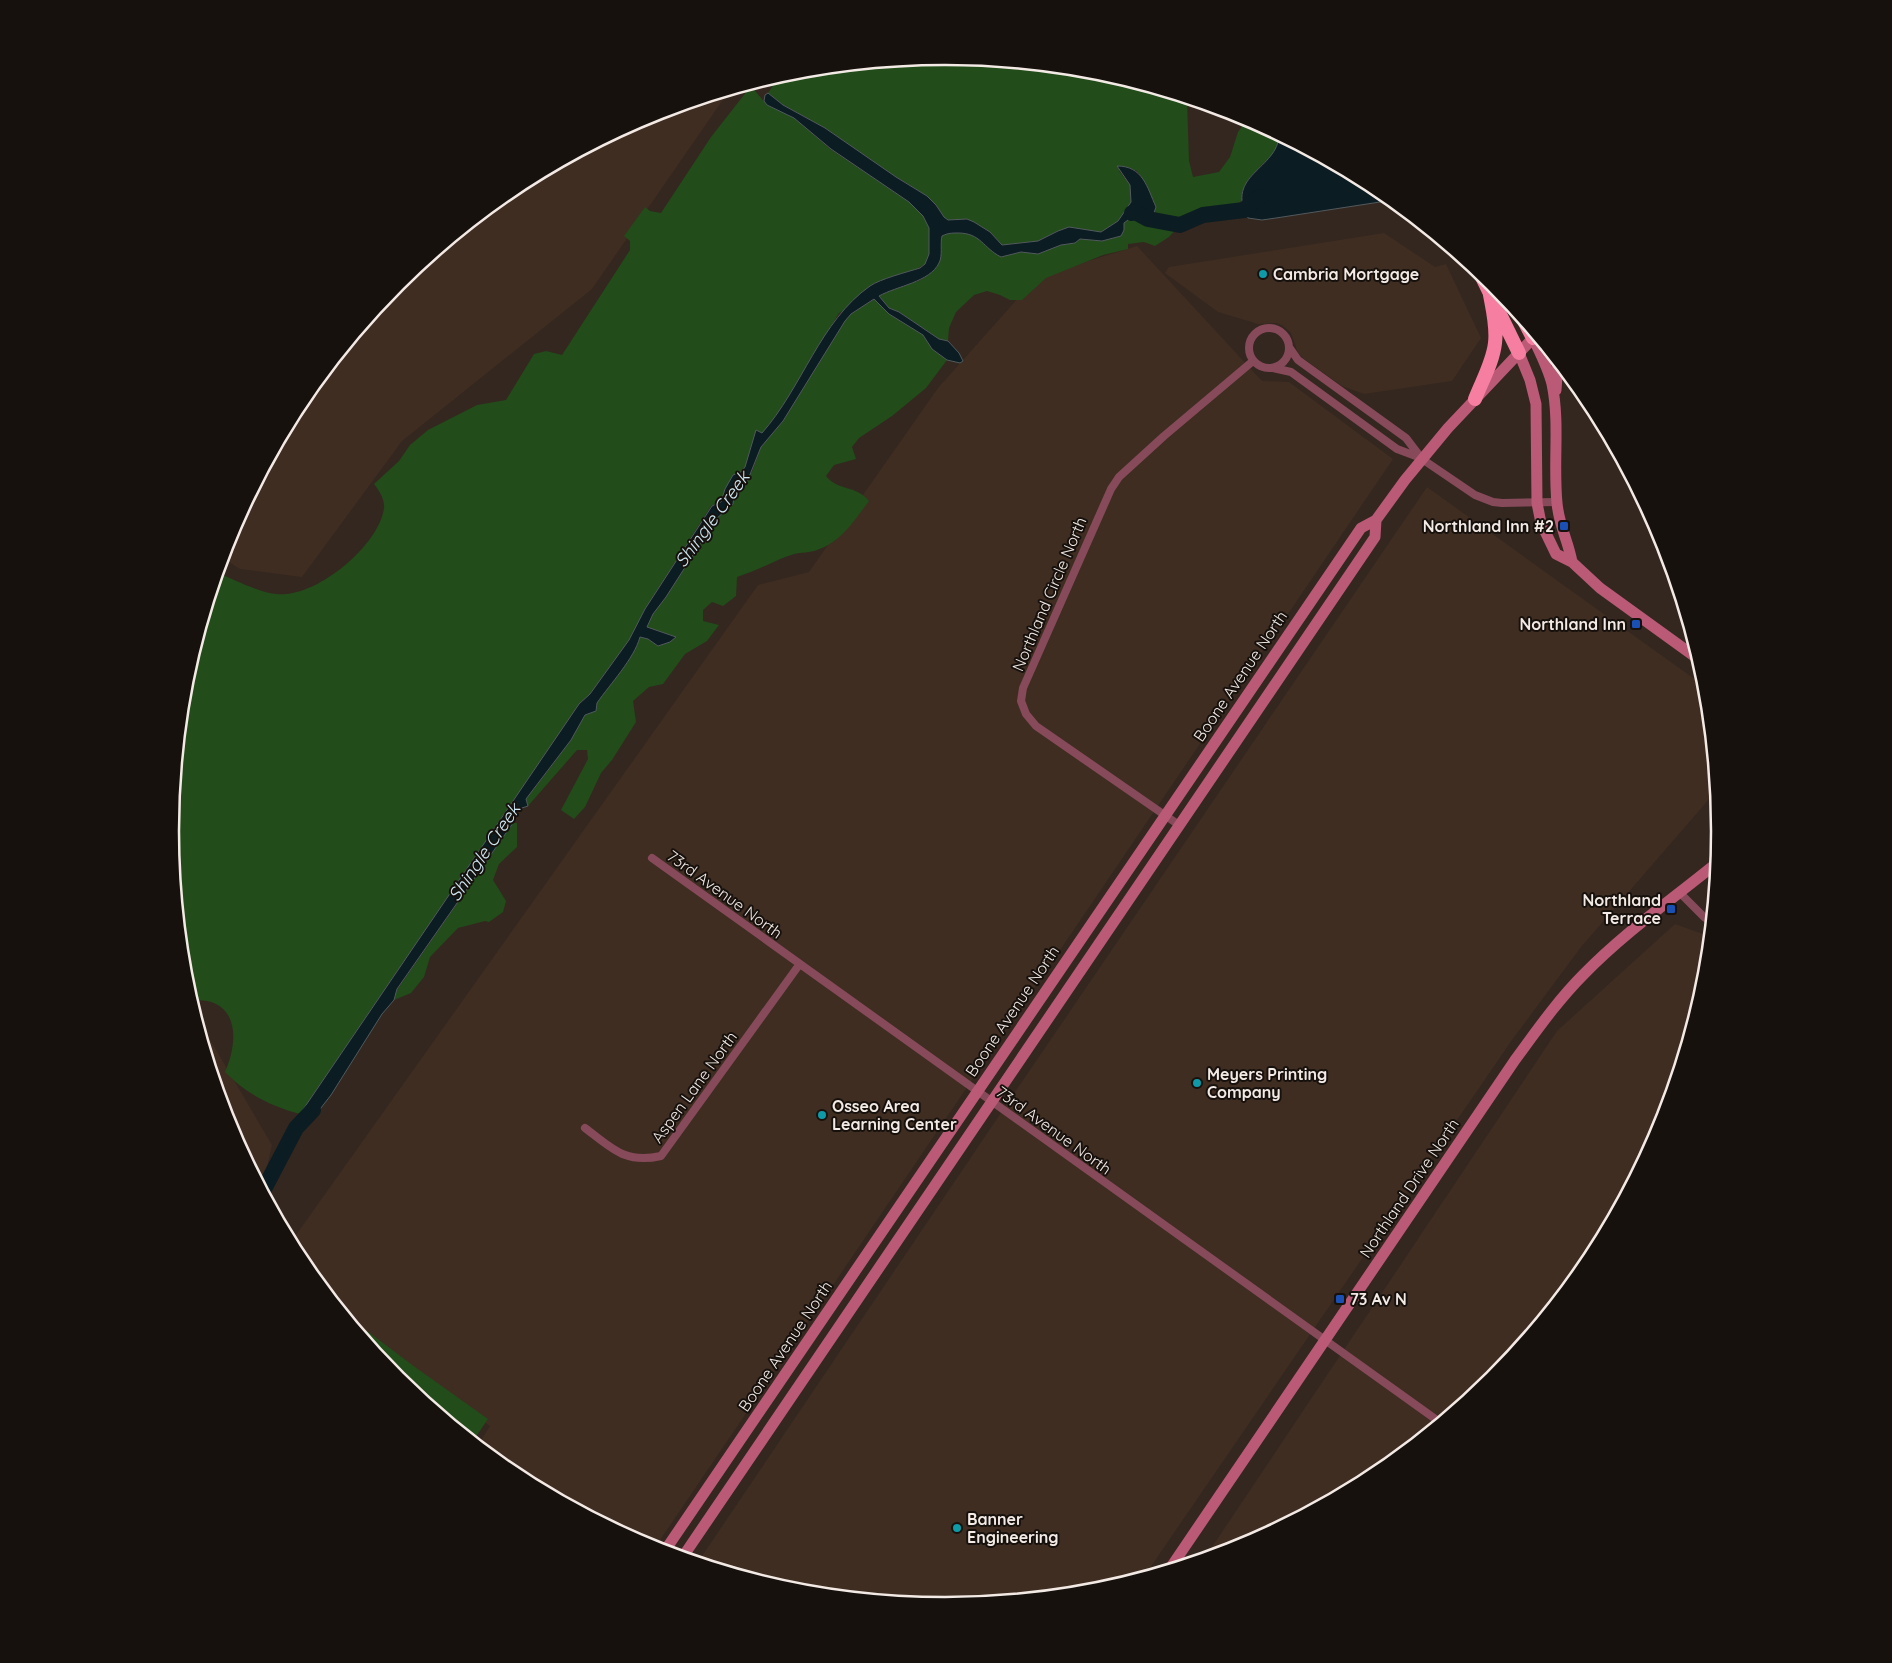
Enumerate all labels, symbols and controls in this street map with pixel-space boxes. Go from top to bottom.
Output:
place label: Cambria Mortgage [1273,264,1419,284]
marker: Cambria Mortgage [1257,268,1269,280]
water label: Shingle Creek [669,465,755,572]
street label: Northland Circle North [1007,514,1091,674]
place label: Northland Inn #2 [1423,516,1554,536]
marker: Northland Inn #2 [1558,520,1570,532]
street label: Boone Avenue North [1189,607,1291,745]
place label: Northland Inn [1519,614,1626,634]
marker: Northland Inn [1630,618,1642,630]
water label: Shingle Creek [443,798,526,905]
street label: 73rd Avenue North [663,845,787,943]
place label: Northland Terrace [1582,890,1661,928]
marker: Northland Terrace [1665,903,1677,915]
street label: Boone Avenue North [961,942,1063,1080]
street label: Aspen Lane North [647,1027,741,1147]
place label: Meyers Printing Company [1207,1064,1327,1102]
marker: Meyers Printing Company [1191,1077,1203,1089]
street label: 73rd Avenue North [992,1081,1116,1179]
place label: Osseo Area Learning Center [832,1096,957,1134]
marker: Osseo Area Learning Center [816,1109,828,1121]
street label: Northland Drive North [1355,1115,1463,1261]
street label: Boone Avenue North [734,1277,836,1415]
place label: 73 Av N [1350,1289,1407,1309]
marker: 73 Av N [1334,1293,1346,1305]
place label: Banner Engineering [967,1509,1059,1547]
marker: Banner Engineering [951,1522,963,1534]

